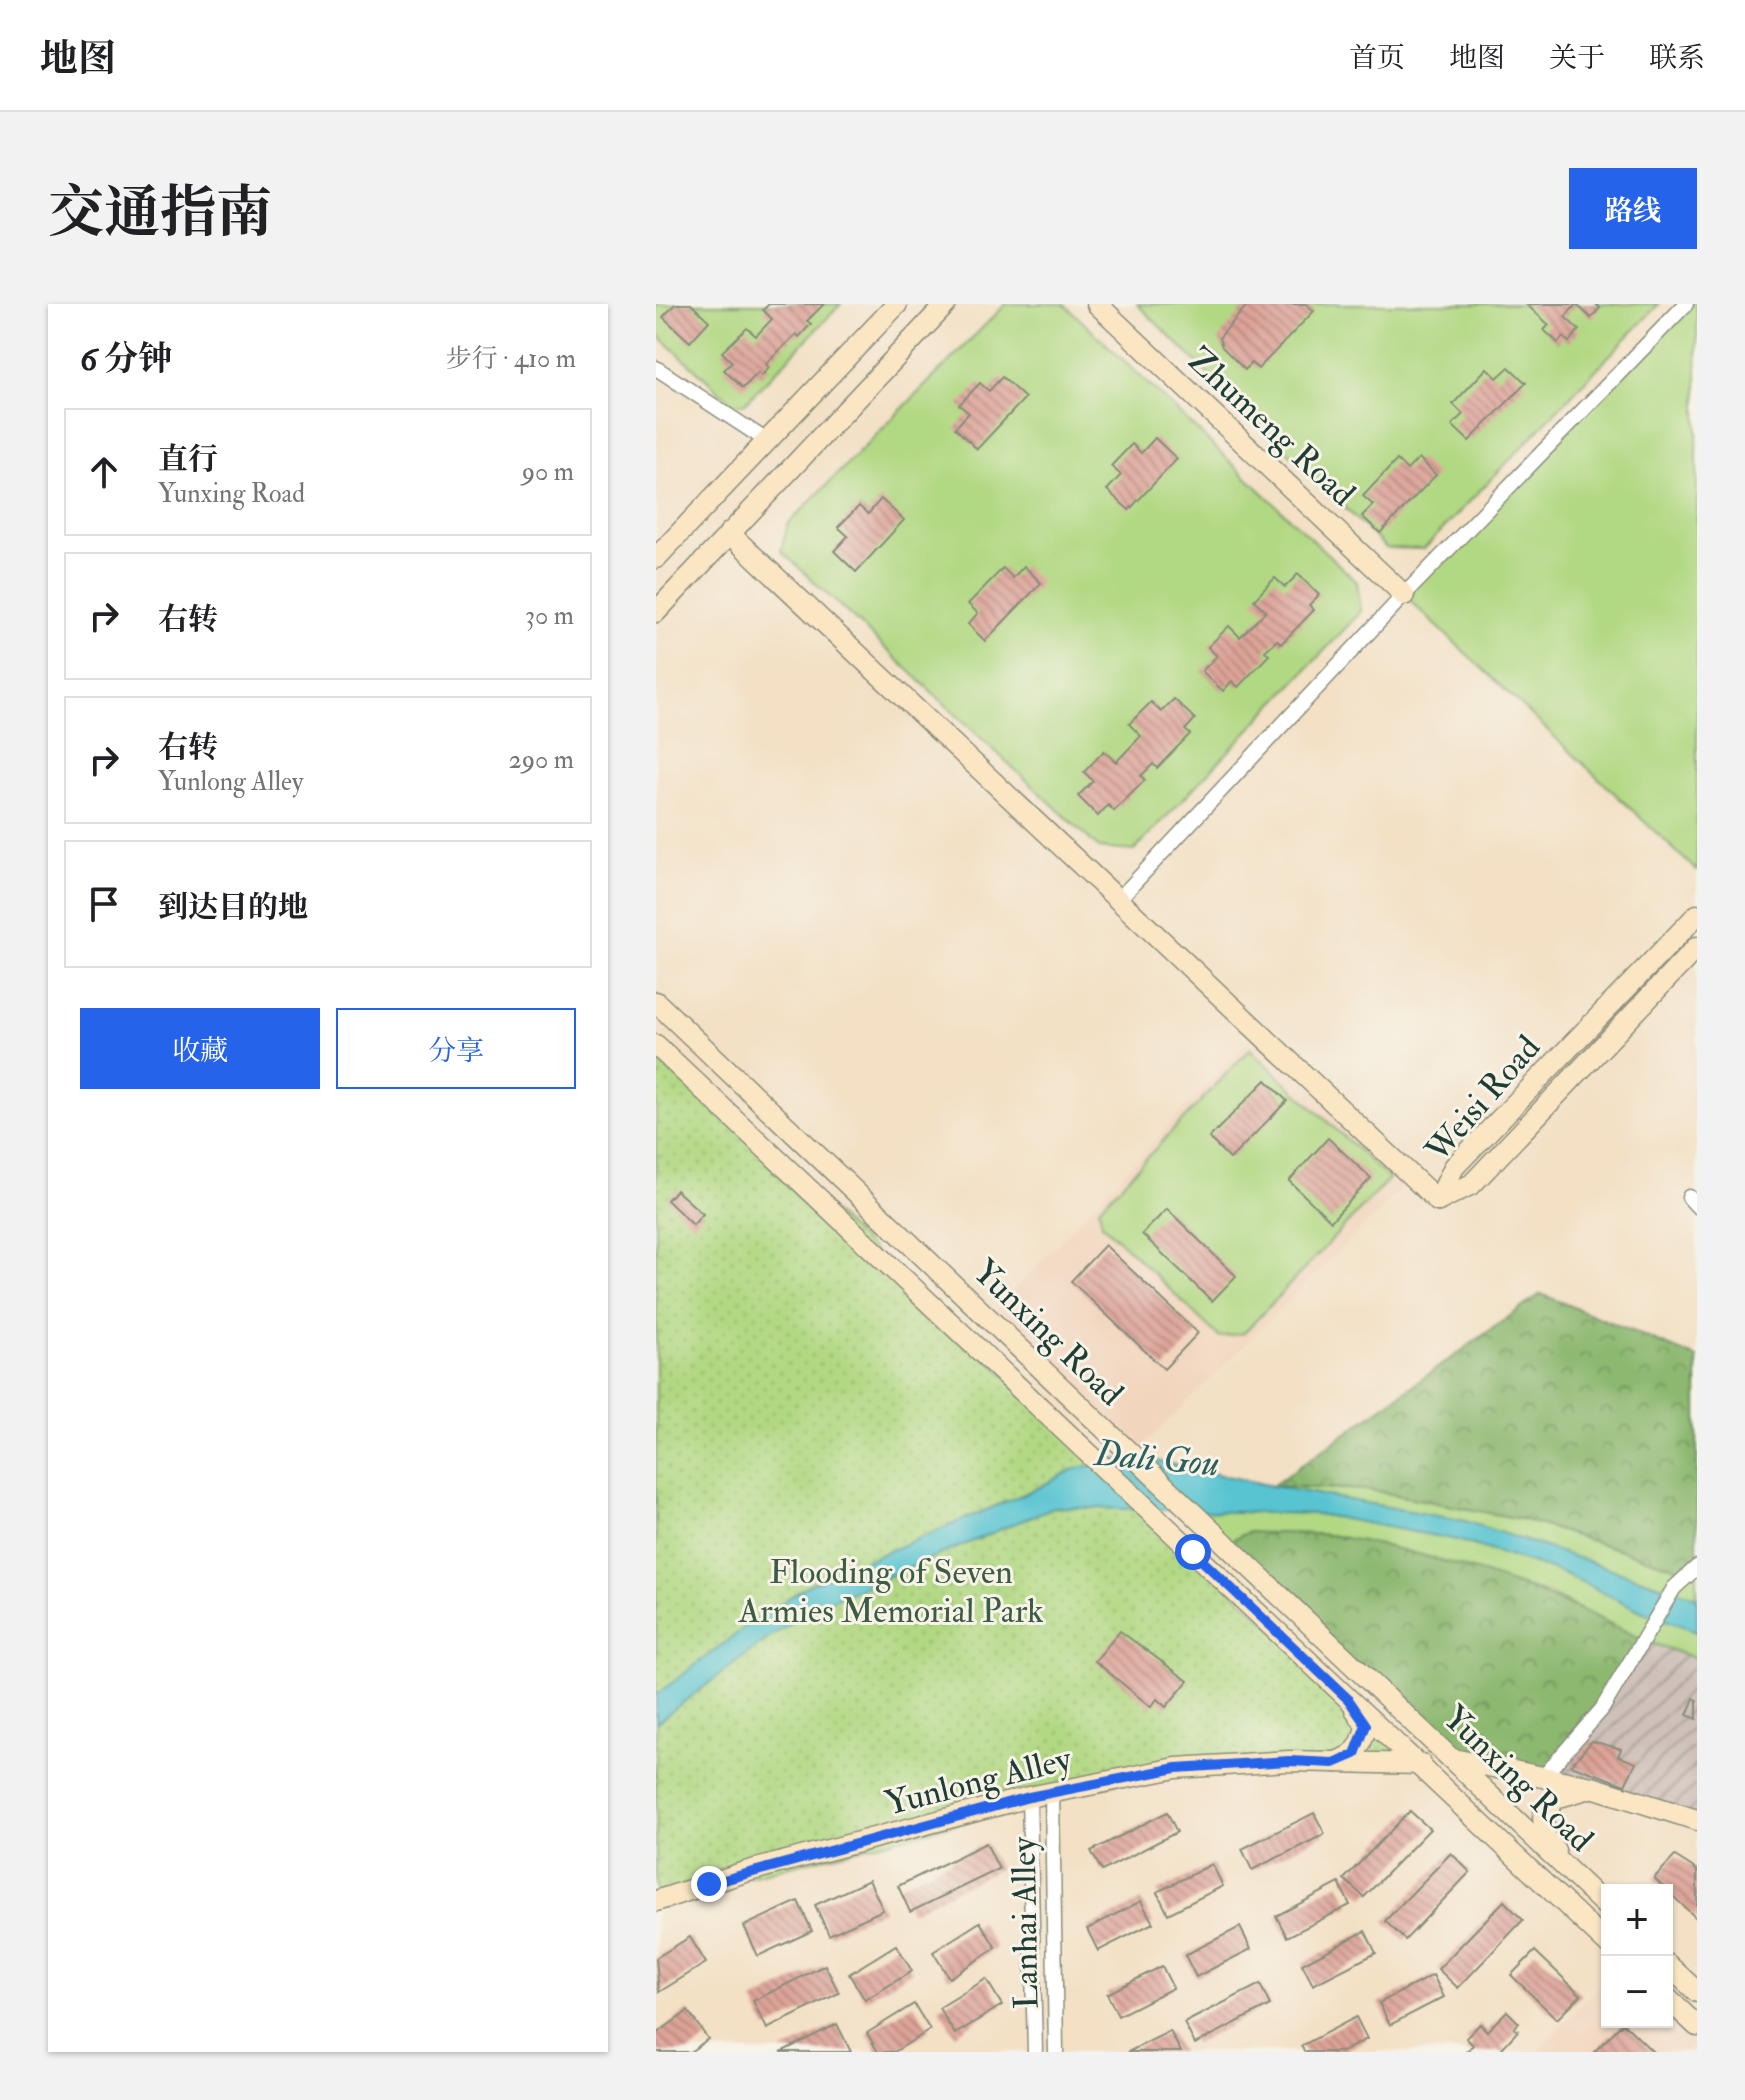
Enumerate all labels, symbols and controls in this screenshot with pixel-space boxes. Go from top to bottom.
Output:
text: 地图 [40,35,116,83]
text: 首页 [1349,41,1405,76]
text: 地图 [1449,41,1505,76]
text: 关于 [1549,41,1605,76]
text: 联系 [1649,41,1705,76]
button: 路线 [1569,168,1697,249]
text: 交通指南 [48,178,272,249]
text: 6 分钟 [80,338,172,381]
street label: Zhumeng Road [1178,339,1364,516]
text: 步行 · 410 m [446,343,576,375]
text: 直行 [158,441,218,478]
icon: ahead [82,450,126,494]
text: 90 m [522,456,574,488]
text: Yunxing Road [158,478,305,510]
icon: right [82,594,126,638]
text: 30 m [525,600,574,632]
text: 右转 [158,601,218,638]
text: 右转 [158,729,218,766]
icon: right [82,738,126,782]
text: 290 m [509,744,574,776]
text: Yunlong Alley [158,766,303,798]
icon: arrive [82,882,126,926]
text: 到达目的地 [158,889,308,926]
button: 收藏 [80,1008,320,1089]
button: 分享 [336,1008,576,1089]
street label: Weisi Road [1416,1027,1550,1172]
street label: Yunxing Road [964,1251,1132,1416]
water label: Dali Gou [1091,1430,1221,1486]
route start [1175,1534,1211,1570]
park label: Flooding of Seven Armies Memorial Park [737,1551,1044,1633]
street label: Yunxing Road [1434,1697,1602,1862]
street label: Yunlong Alley [881,1737,1077,1825]
street label: Lanhai Alley [1002,1835,1048,2009]
route end [691,1866,727,1902]
map controls [1601,1884,1673,2028]
button: + [1601,1884,1673,1956]
button: − [1601,1956,1673,2028]

